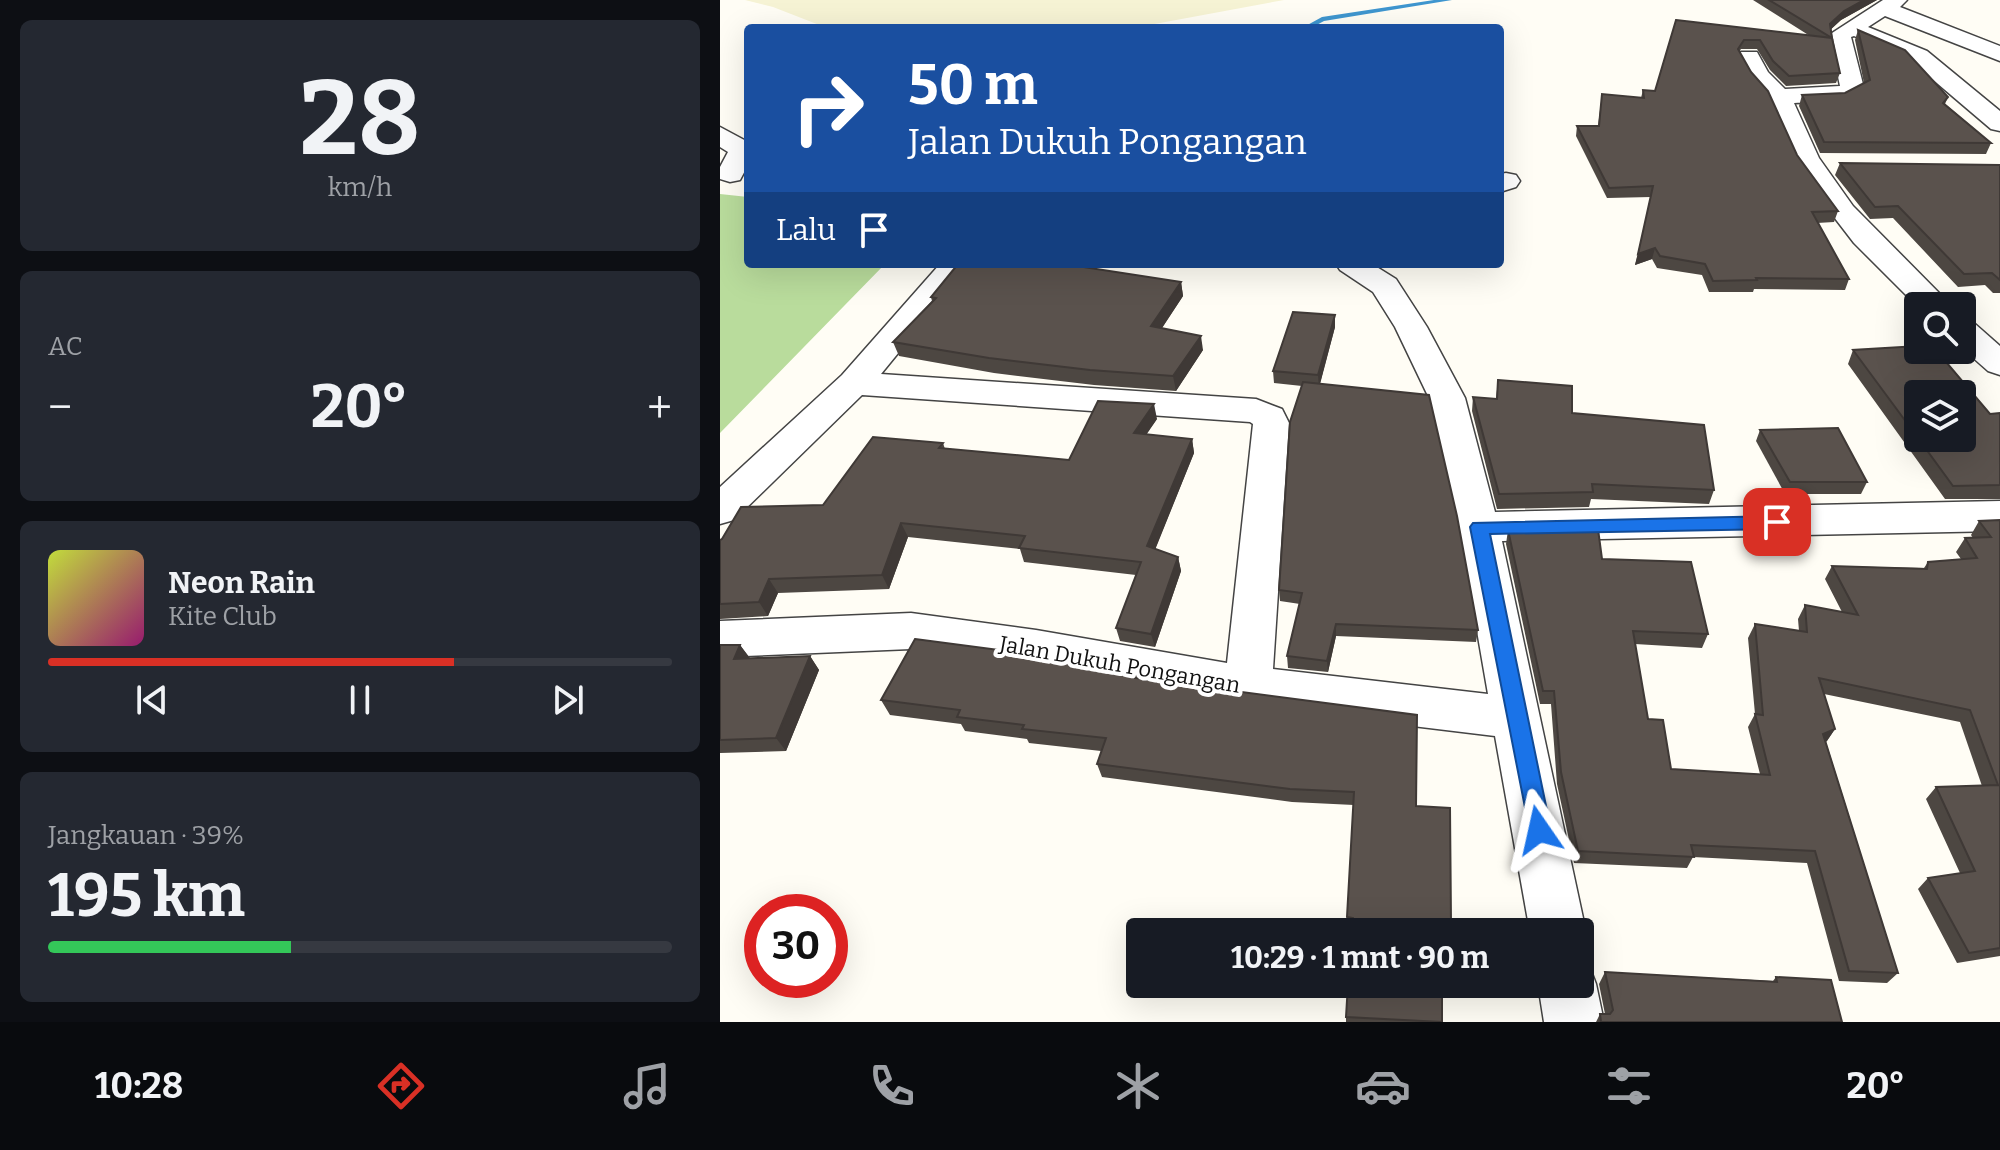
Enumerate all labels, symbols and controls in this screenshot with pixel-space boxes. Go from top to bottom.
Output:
text: 50 m [908,52,1038,119]
icon: right [776,56,880,160]
text: 28 [299,57,421,182]
text: Jalan Dukuh Pongangan [908,120,1307,164]
text: km/h [328,172,392,203]
icon: arrive [852,208,896,252]
text: Lalu [776,212,836,248]
map controls [1904,292,1976,452]
button: search [1904,292,1976,364]
text: AC [48,331,83,362]
text: 20° [311,371,408,443]
button: layers [1904,380,1976,452]
text: − [48,381,72,434]
text: + [647,381,672,434]
pin [1743,488,1811,556]
icon: arrive [1755,500,1799,544]
text: Neon Rain [168,565,315,601]
text: Kite Club [168,601,277,632]
street label: Jalan Dukuh Pongangan [997,630,1242,699]
icon: previous [130,678,174,722]
icon: pause [338,678,382,722]
icon: next [546,678,590,722]
position arrow [1497,788,1581,872]
text: Jangkauan · 39% [48,820,244,851]
text: 195 km [48,860,245,932]
speed limit sign: 30 [744,894,848,998]
text: 10:29 · 1 mnt · 90 m [1231,940,1489,976]
icon: directions [373,1058,429,1114]
icon: music [619,1058,675,1114]
icon: phone [864,1058,920,1114]
icon: climate [1110,1058,1166,1114]
icon: car [1355,1058,1411,1114]
icon: filters [1601,1058,1657,1114]
text: 10:28 [95,1064,184,1108]
text: 20° [1846,1064,1905,1108]

